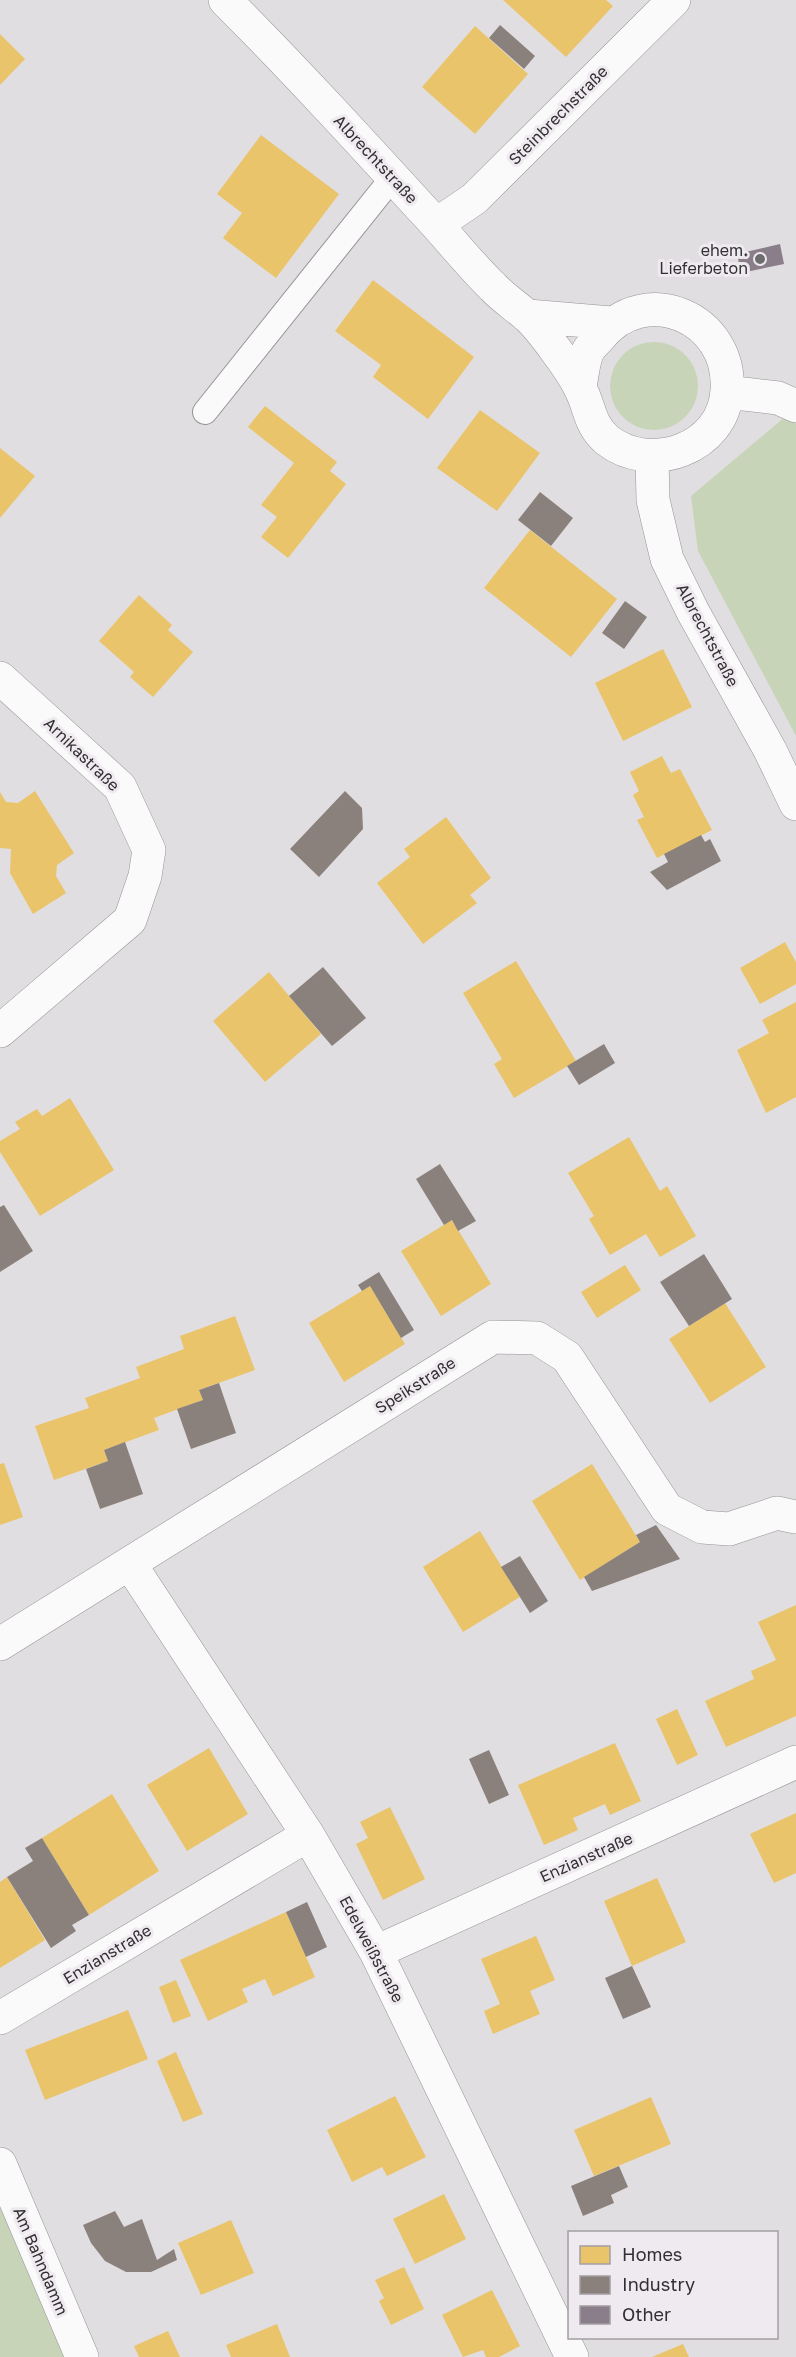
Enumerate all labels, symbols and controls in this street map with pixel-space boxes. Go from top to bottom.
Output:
street label: Steinbrechstraße [504,61,612,169]
street label: Albrechtstraße [330,110,422,208]
place label: ehem. Lieferbeton [659,240,748,278]
marker: ehem. Lieferbeton [753,252,767,266]
street label: Albrechtstraße [672,580,744,690]
street label: Arnikastraße [40,713,124,795]
street label: Speikstraße [371,1352,459,1418]
street label: Enzianstraße [536,1828,636,1886]
street label: Edelweißstraße [335,1892,409,2006]
street label: Enzianstraße [59,1920,155,1988]
street label: Am Bahndamm [9,2204,73,2318]
legend [568,2231,778,2339]
text: Homes [622,2243,682,2265]
text: Industry [622,2273,695,2295]
text: Other [622,2303,671,2325]

